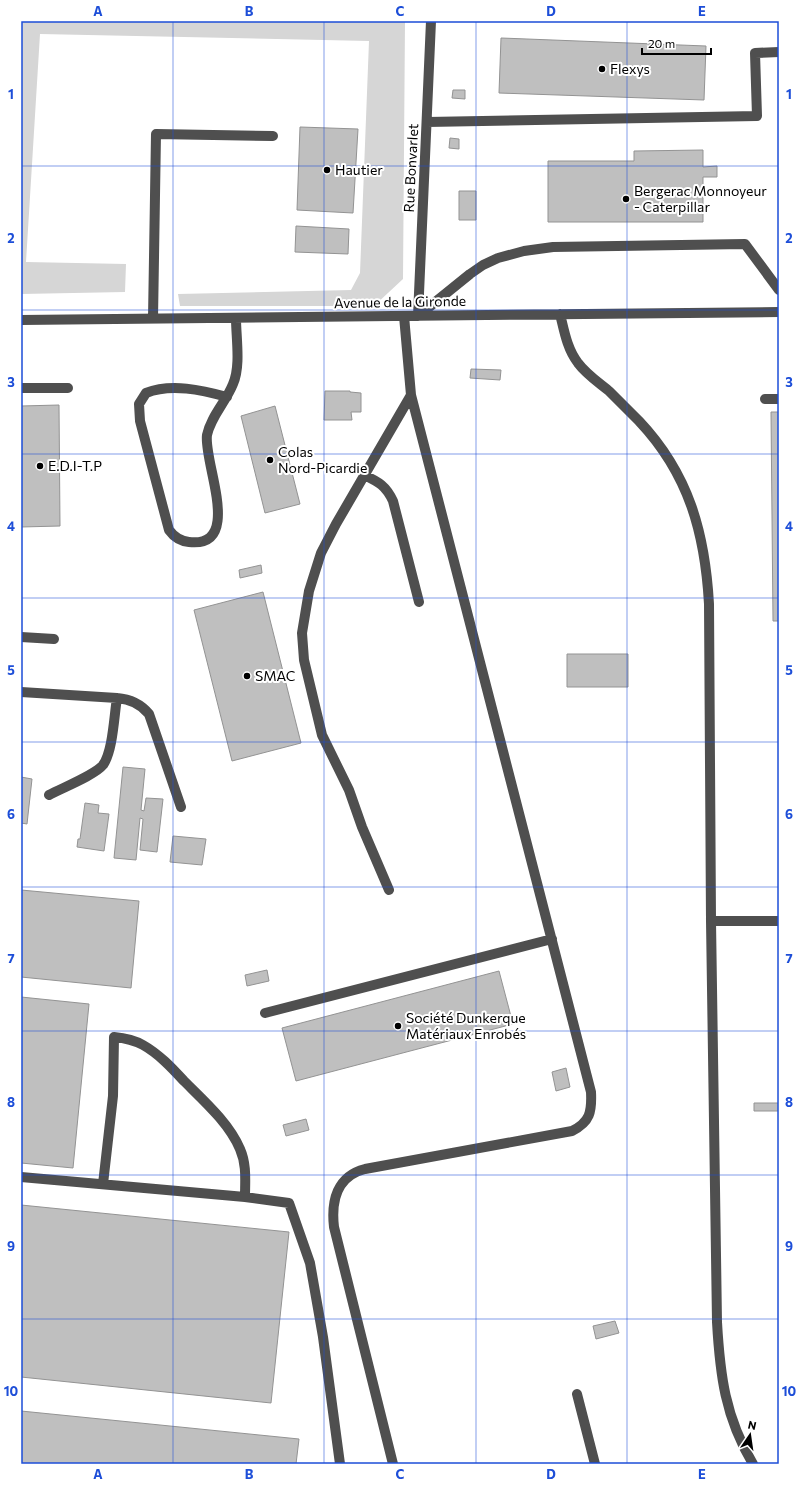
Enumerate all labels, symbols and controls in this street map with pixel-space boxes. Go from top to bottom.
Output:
text: A [93,3,103,19]
text: B [245,3,254,19]
text: C [396,3,405,19]
text: D [546,3,556,19]
text: E [698,3,706,19]
scale bar [642,30,711,56]
text: 20 m [648,36,675,50]
place label: Flexys [610,60,650,77]
marker: Flexys [597,64,607,74]
text: 1 [8,86,14,102]
text: 1 [786,86,792,102]
street label: Rue Bonvarlet [400,123,421,213]
place label: Hautier [335,161,383,178]
marker: Hautier [322,165,332,175]
place label: Bergerac Monnoyeur - Caterpillar [634,182,767,215]
marker: Bergerac Monnoyeur - Caterpillar [621,194,631,204]
text: 2 [7,230,15,246]
text: 2 [785,230,793,246]
street label: Avenue de la Gironde [334,292,466,311]
text: 3 [7,374,15,390]
text: 3 [785,374,793,390]
place label: Colas Nord-Picardie [278,443,367,476]
marker: Colas Nord-Picardie [265,455,275,465]
place label: E.D.I-T.P [48,457,102,474]
marker: E.D.I-T.P [35,461,45,471]
text: 4 [7,518,15,534]
text: 4 [785,518,793,534]
text: 5 [7,662,15,678]
text: 5 [785,662,793,678]
place label: SMAC [255,667,295,684]
marker: SMAC [242,671,252,681]
text: 6 [7,806,15,822]
text: 6 [785,806,793,822]
text: 7 [7,950,15,966]
text: 7 [785,950,793,966]
place label: Société Dunkerque Matériaux Enrobés [406,1009,526,1042]
marker: Société Dunkerque Matériaux Enrobés [393,1021,403,1031]
text: 8 [7,1094,15,1110]
text: 8 [785,1094,793,1110]
text: 9 [7,1238,15,1254]
text: 9 [785,1238,793,1254]
text: 10 [4,1383,19,1399]
text: 10 [782,1383,797,1399]
north arrow [730,1415,770,1455]
text: N [747,1418,758,1432]
text: A [93,1466,103,1482]
text: B [245,1466,254,1482]
text: C [396,1466,405,1482]
text: D [546,1466,556,1482]
text: E [698,1466,706,1482]

